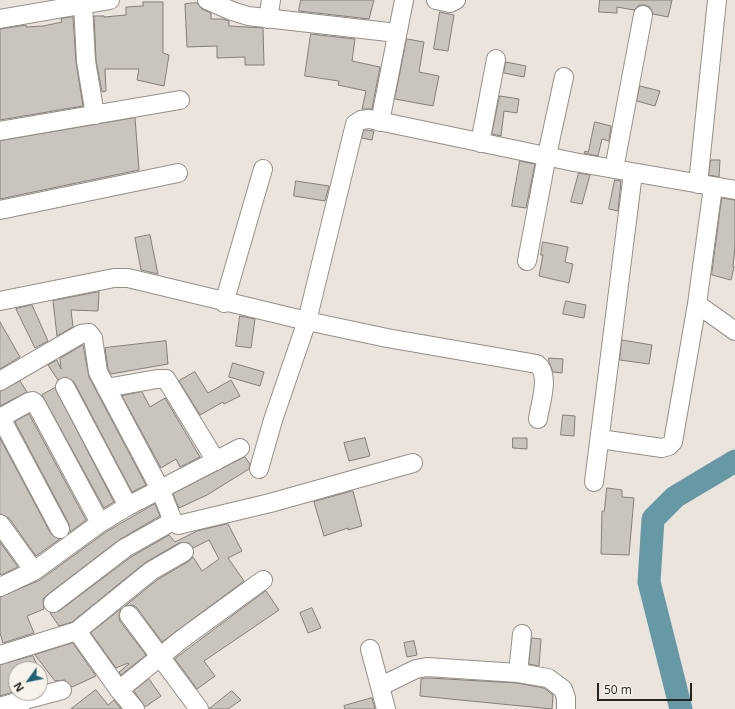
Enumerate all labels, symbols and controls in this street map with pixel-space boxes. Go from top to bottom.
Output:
north arrow [8,661,48,701]
scale bar [599,675,694,701]
text: N [10,679,27,695]
text: 50 m [604,681,632,698]

